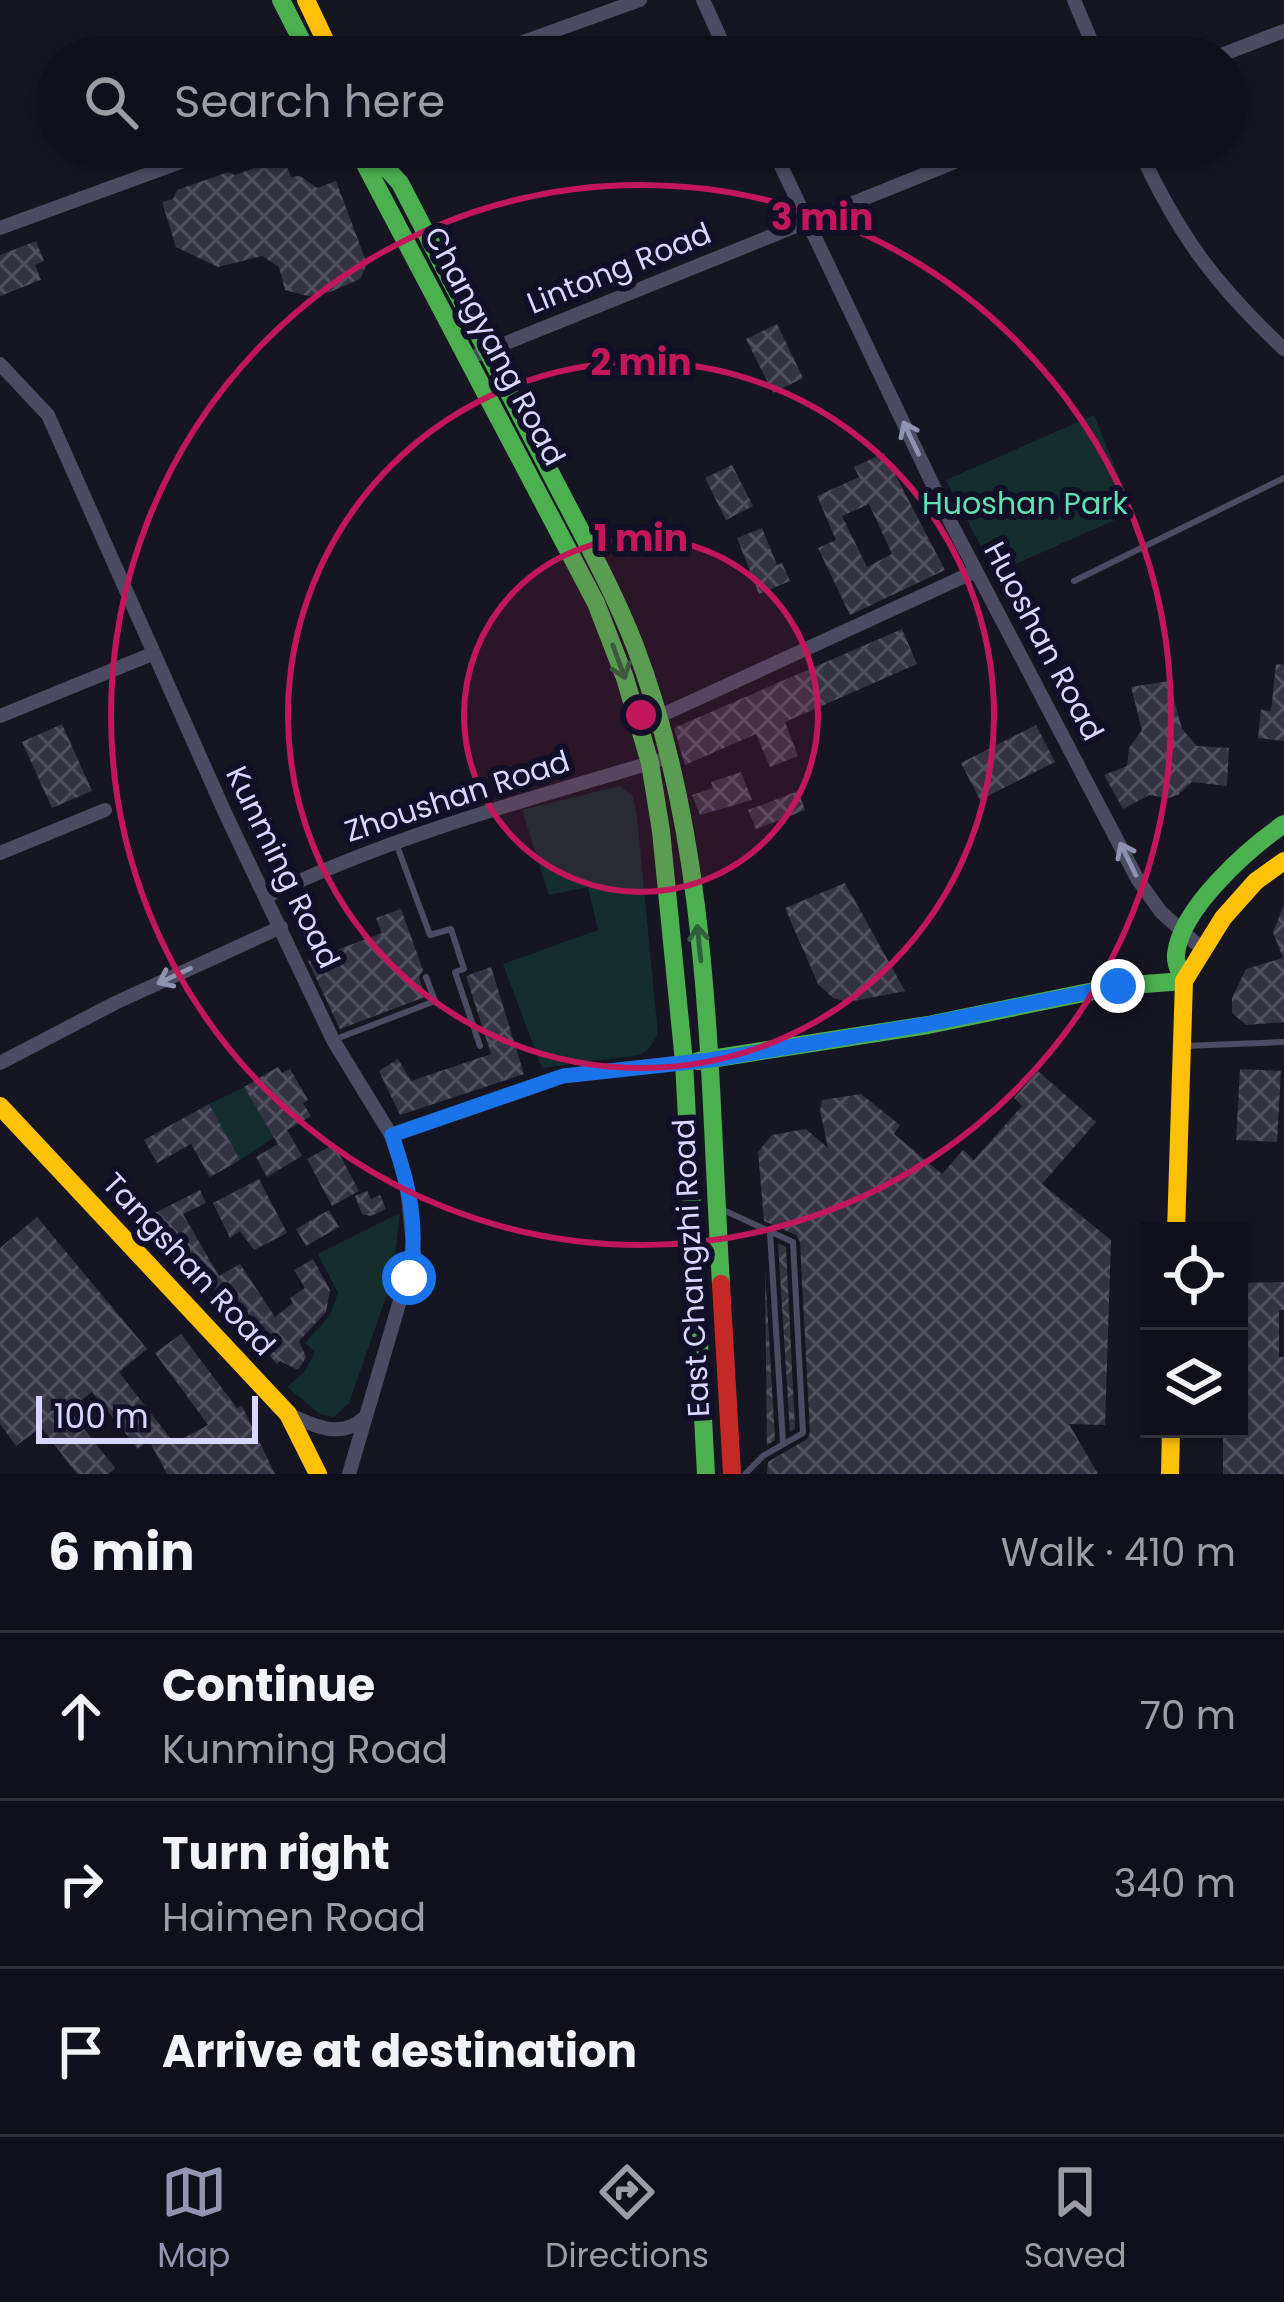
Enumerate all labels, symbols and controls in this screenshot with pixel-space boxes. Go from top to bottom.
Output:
search box [36,36,1248,168]
icon: search [78,69,144,135]
text: Search here [174,70,445,133]
text: 3 min [771,192,873,243]
street label: Lintong Road [520,212,718,324]
street label: Changyang Road [414,219,576,473]
text: 2 min [590,337,692,388]
one-way arrow [899,421,921,457]
park label: Huoshan Park [922,482,1128,525]
text: 1 min [594,513,688,564]
street label: Huoshan Road [973,534,1115,748]
one-way arrow [609,643,631,680]
centre of rings [620,694,662,736]
street label: Zhoushan Road [339,739,575,853]
street label: Kunming Road [215,759,351,975]
one-way arrow [1116,842,1138,878]
one-way arrow [688,924,710,963]
route end [1091,959,1145,1013]
one-way arrow [157,966,193,988]
street label: East Changzhi Road [662,1118,720,1418]
street label: Tangshan Road [93,1163,285,1365]
map controls [1140,1222,1248,1438]
button: locate [1140,1222,1248,1330]
route start [382,1251,436,1305]
button: layers [1140,1330,1248,1438]
scale bar [36,1390,258,1443]
text: 100 m [54,1393,149,1440]
text: 6 min [48,1516,195,1588]
text: Walk · 410 m [1001,1525,1236,1580]
text: Continue [162,1654,375,1717]
icon: ahead [48,1683,114,1749]
text: 70 m [1140,1688,1236,1743]
text: Kunming Road [162,1722,448,1777]
text: Turn right [162,1822,390,1885]
icon: right [48,1851,114,1917]
text: 340 m [1113,1856,1236,1911]
text: Haimen Road [162,1890,426,1945]
icon: arrive [48,2019,114,2085]
text: Arrive at destination [162,2020,637,2083]
tab: Map [157,2159,230,2281]
tab: Directions [545,2159,709,2281]
tab: Saved [1024,2159,1127,2281]

